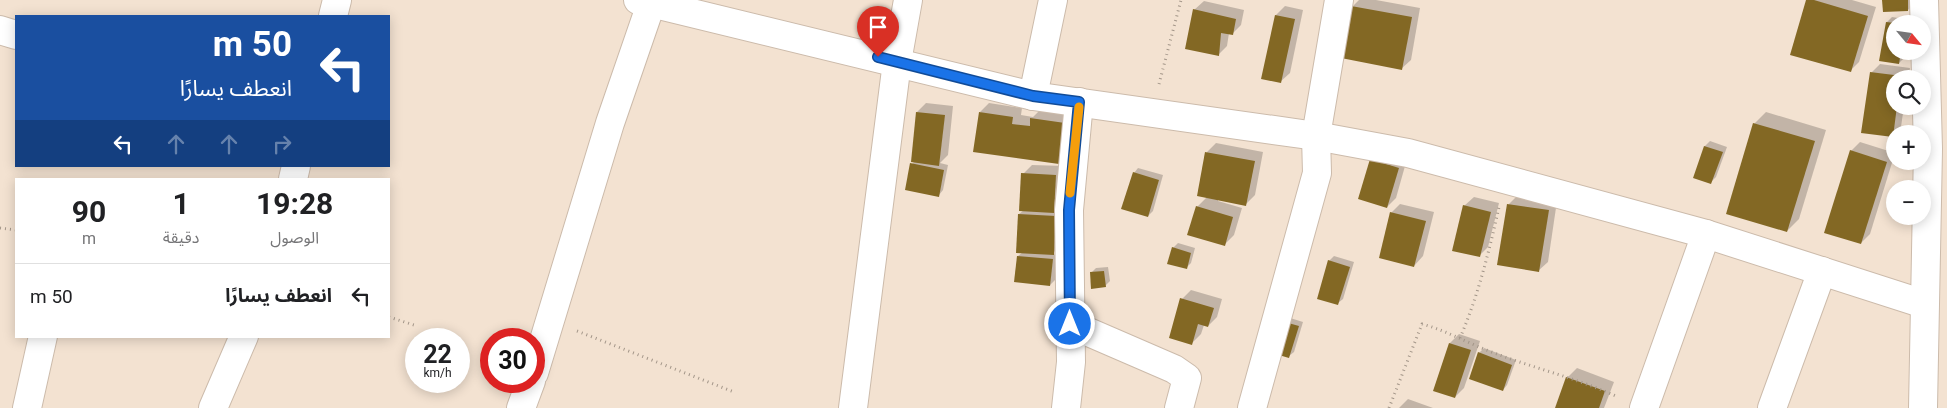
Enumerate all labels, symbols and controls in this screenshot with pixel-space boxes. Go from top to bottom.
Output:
pin [857,6,899,57]
icon: arrive [864,13,892,41]
north arrow [1886,15,1931,60]
map controls [1886,15,1931,225]
text: 50 m [213,24,292,65]
icon: left [310,35,375,100]
button: search [1886,70,1931,115]
text: انعطف يسارًا [180,76,292,101]
button: + [1886,125,1931,170]
icon: left [109,130,137,158]
icon: ahead [162,130,190,158]
icon: ahead [215,130,243,158]
icon: right [268,130,296,158]
button: − [1886,180,1931,225]
text: 1 [172,186,190,221]
text: 19:28 [256,186,333,221]
text: 90 [72,194,106,229]
text: دقيقة [163,228,199,247]
text: الوصول [270,228,319,247]
text: m [82,229,96,248]
icon: left [347,282,375,310]
text: انعطف يسارًا [225,284,332,307]
text: 50 m [30,285,73,308]
position arrow [1043,297,1095,349]
speed limit sign: 30 [480,328,545,393]
text: 22 [423,340,452,369]
text: km/h [423,366,452,380]

